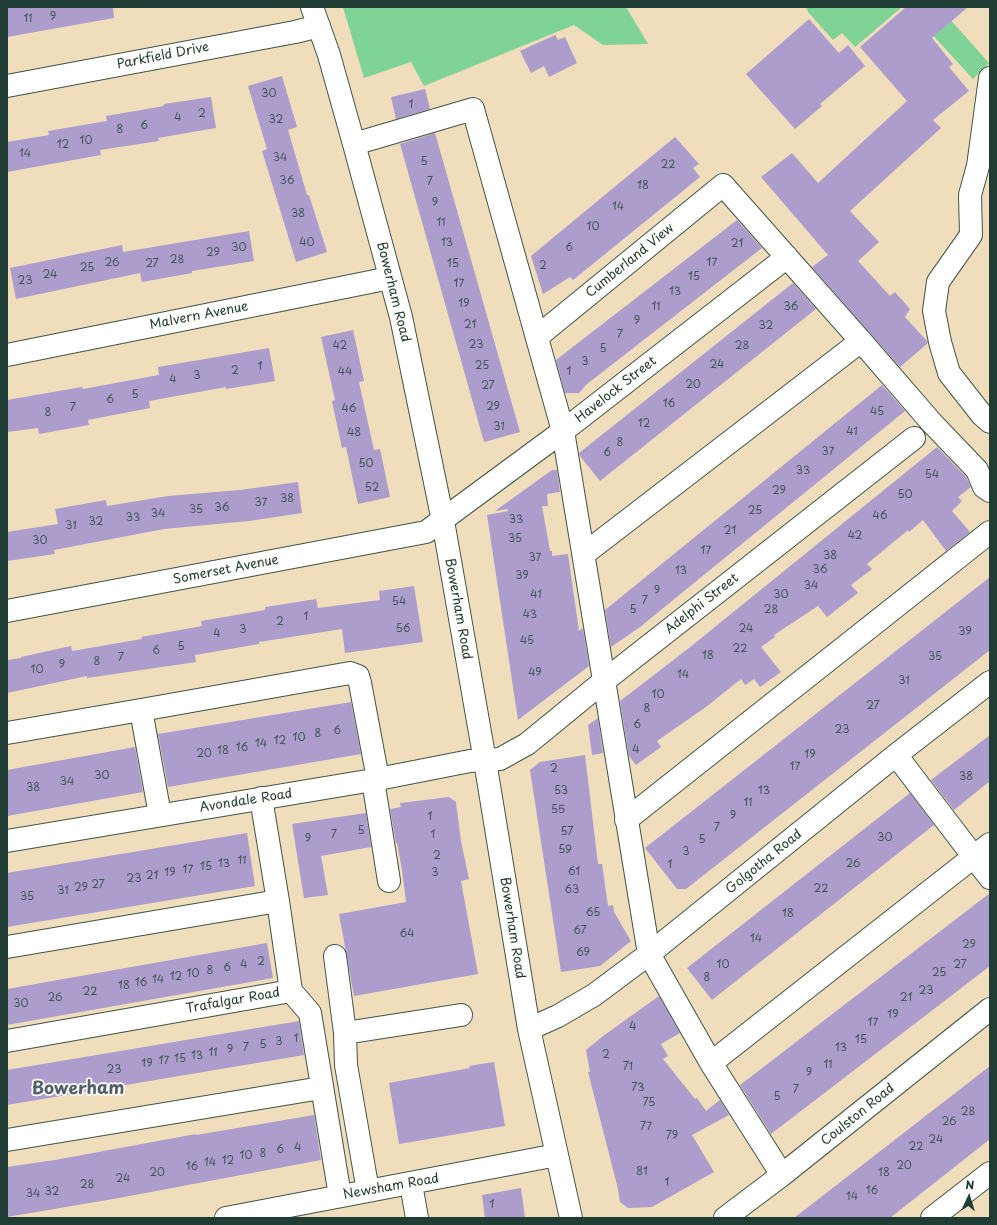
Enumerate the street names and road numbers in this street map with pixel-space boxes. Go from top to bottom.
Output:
street label: Parkfield Drive [116,39,210,73]
street label: Cumberland View [583,221,677,301]
street label: Bowerham Road [373,240,413,344]
street label: Malvern Avenue [148,299,250,333]
street label: Havelock Street [572,353,660,427]
street label: Somerset Avenue [172,552,280,588]
street label: Bowerham Road [441,557,475,661]
street label: Adelphi Street [662,570,742,638]
street label: Avondale Road [199,786,293,816]
street label: Golgotha Road [723,827,805,897]
street label: Bowerham Road [496,876,528,980]
street label: Trafalgar Road [185,985,281,1017]
street label: Coulston Road [818,1081,898,1149]
street label: Newsham Road [342,1171,440,1203]

